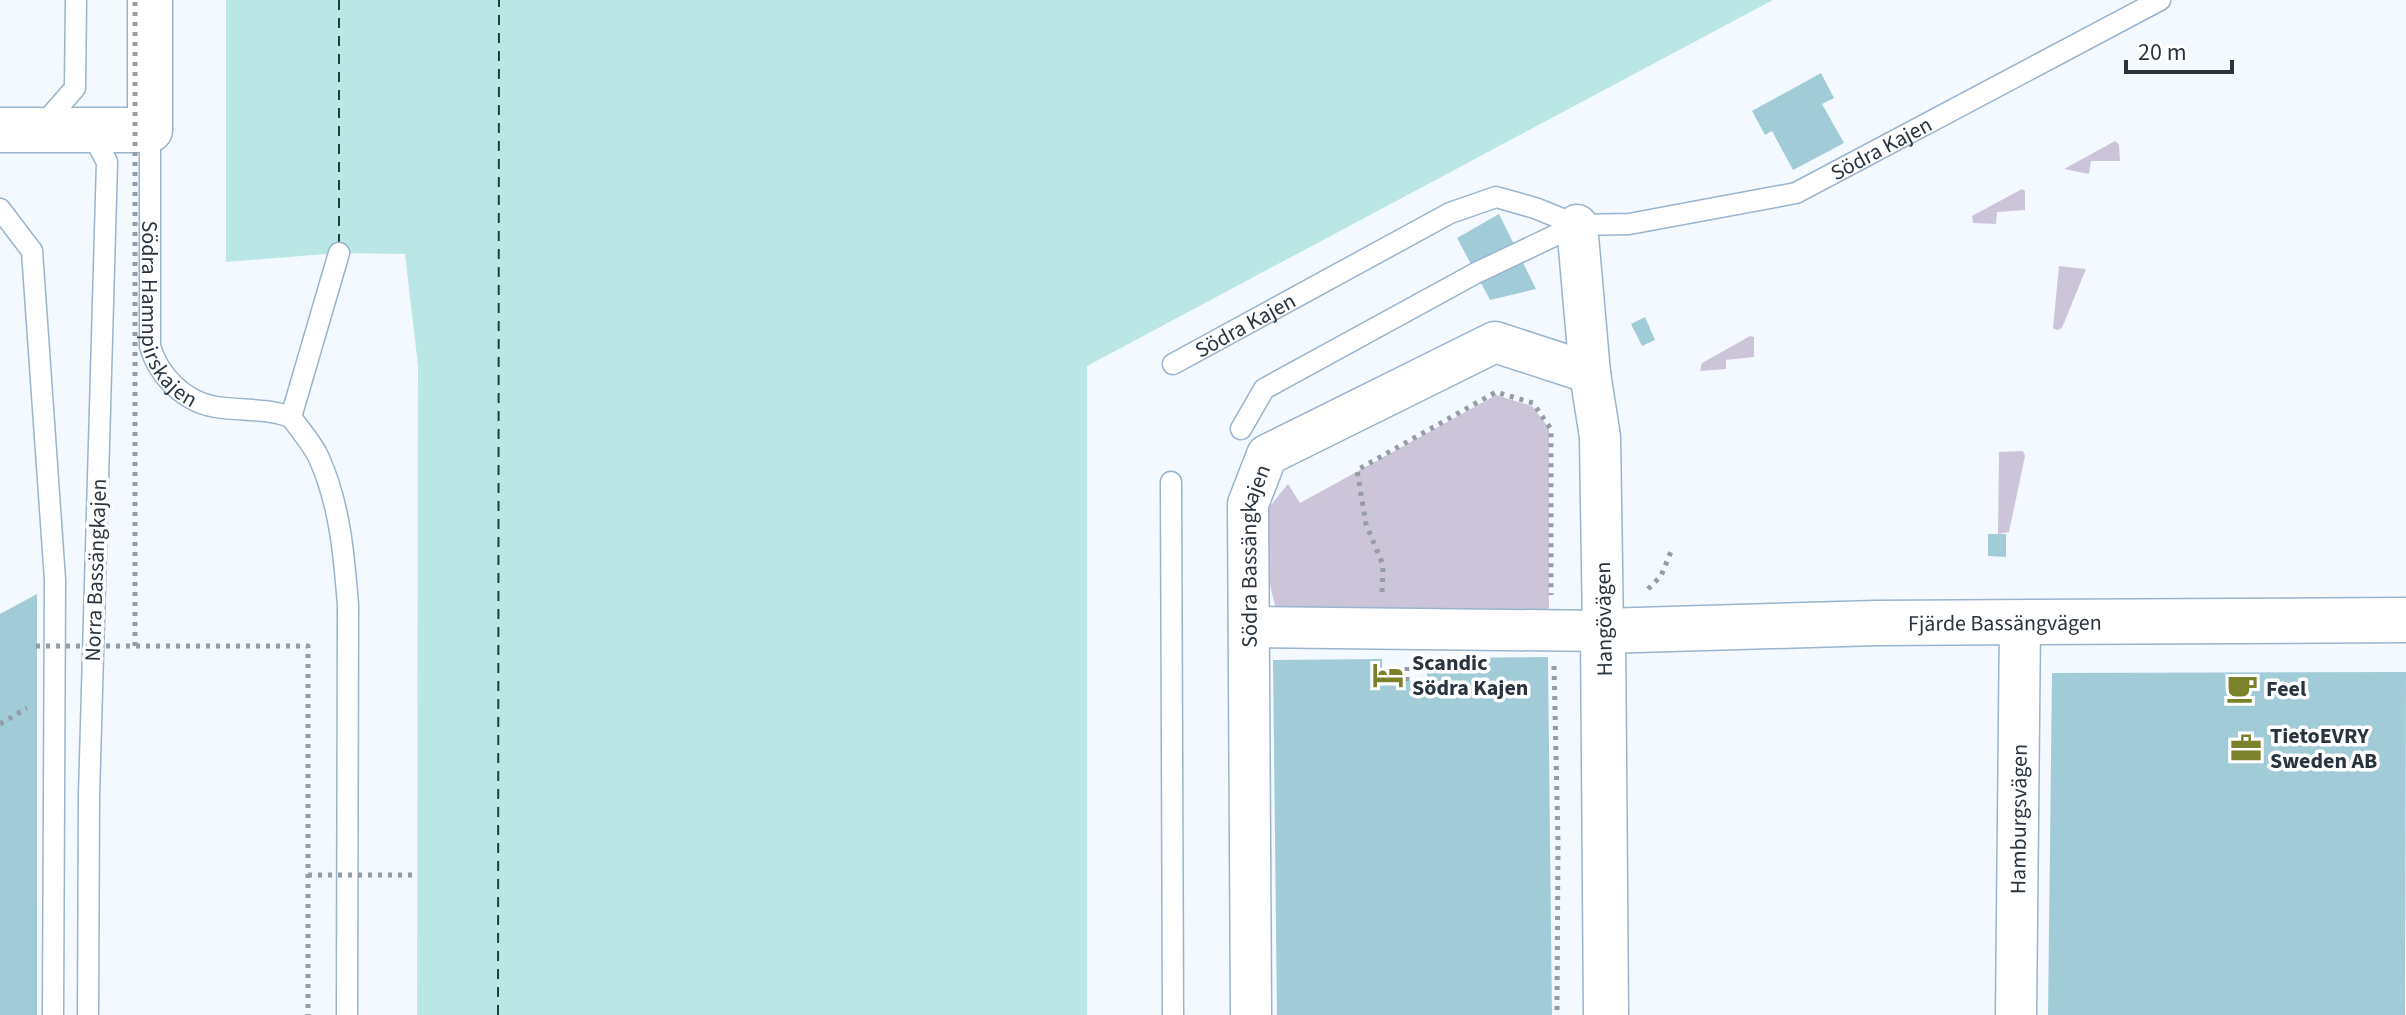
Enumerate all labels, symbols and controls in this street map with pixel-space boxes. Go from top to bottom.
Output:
scale bar [2126,24,2232,74]
text: 20 m [2138,35,2187,70]
street label: Södra Kajen [1825,109,1938,189]
street label: Södra Hamnpirskajen [133,221,203,416]
street label: Södra Kajen [1189,285,1302,366]
street label: Södra Bassängkajen [1233,460,1279,648]
street label: Norra Bassängkajen [77,478,115,662]
street label: Hangövägen [1587,561,1621,677]
street label: Fjärde Bassängvägen [1908,607,2102,640]
place label: Scandic Södra Kajen [1412,647,1528,704]
hotel icon: Scandic Södra Kajen [1371,658,1405,692]
cafe icon: Feel [2225,671,2259,705]
place label: Feel [2266,673,2307,705]
place label: TietoEVRY Sweden AB [2270,720,2377,777]
office icon: TietoEVRY Sweden AB [2229,731,2263,765]
street label: Hamburgsvägen [2002,744,2036,894]

